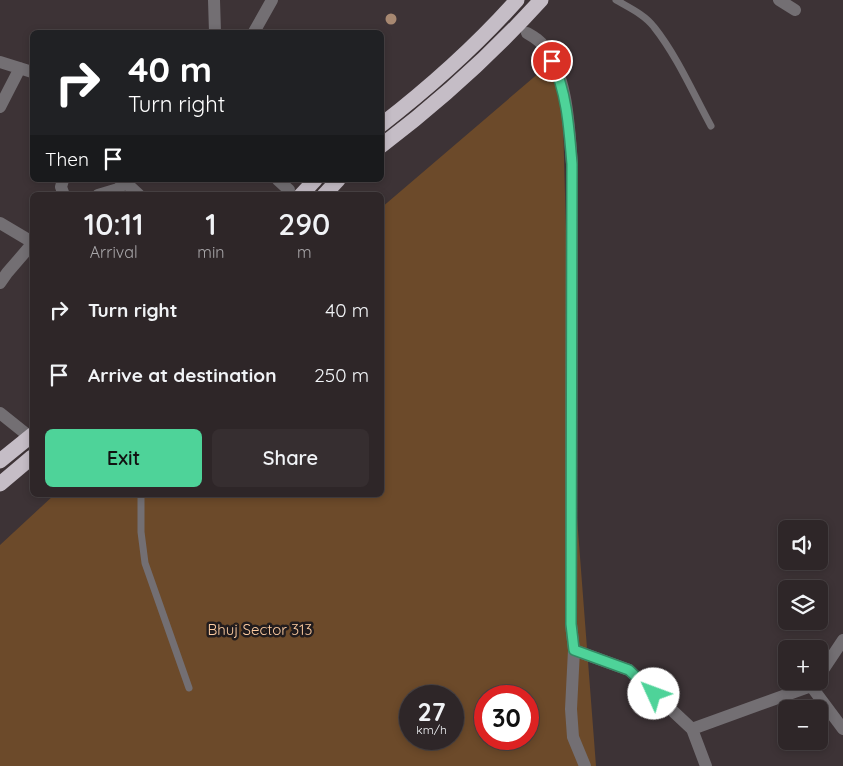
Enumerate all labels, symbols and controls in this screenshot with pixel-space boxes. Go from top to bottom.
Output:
pin [531,40,573,82]
text: 40 m [128,47,212,91]
icon: arrive [538,47,566,75]
icon: right [45,50,110,115]
text: Turn right [128,90,225,118]
icon: arrive [99,145,127,173]
text: Then [45,147,89,171]
text: 10:11 [84,205,144,243]
text: 1 [205,205,217,243]
text: 290 [278,205,330,243]
text: Arrival [90,242,138,262]
text: min [197,242,225,262]
text: m [297,242,312,262]
icon: right [45,296,73,324]
text: Turn right [88,298,177,322]
text: 40 m [325,298,369,322]
icon: arrive [45,361,73,389]
text: Arrive at destination [88,363,277,387]
text: 250 m [314,363,369,387]
button: Exit [45,429,202,487]
button: Share [212,429,369,487]
map controls [778,520,828,750]
button: sound [778,520,828,570]
button: layers [778,580,828,630]
park label: Bhuj Sector 313 [208,620,313,639]
button: + [778,640,828,690]
position arrow [627,667,679,719]
speed limit sign: 30 [474,685,539,750]
text: 27 [418,696,445,727]
button: − [778,700,828,750]
text: km/h [416,722,447,737]

